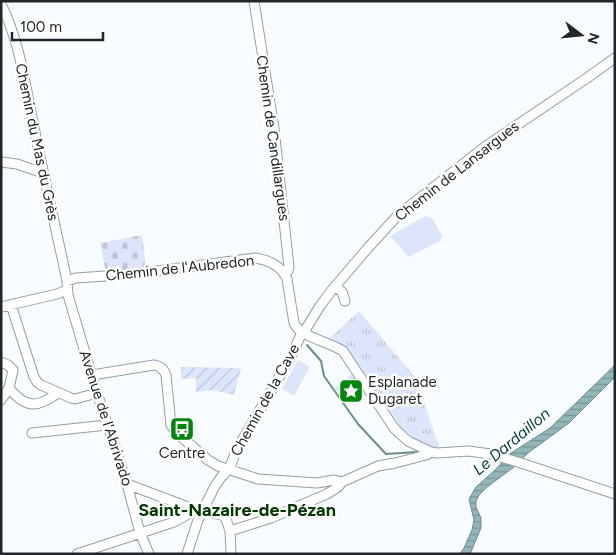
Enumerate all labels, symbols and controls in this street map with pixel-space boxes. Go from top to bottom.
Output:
scale bar [12,10,104,42]
north arrow [556,10,606,60]
text: 100 m [20,18,62,36]
text: N [583,31,603,46]
street label: Chemin de Candillargues [252,54,294,222]
street label: Chemin du Mas du Grès [12,62,62,222]
street label: Chemin de Lansargues [391,117,523,225]
street label: Chemin de l'Aubredon [105,251,255,285]
street label: Chemin de la Cave [227,341,303,459]
street label: Avenue de l'Abrivado [76,348,137,488]
place label: Esplanade Dugaret [368,373,437,408]
place icon: Esplanade Dugaret [338,378,364,404]
water label: Le Dardaillon [469,404,554,479]
bus stop icon: Centre [169,416,195,442]
place label: Centre [159,444,205,462]
district label: Saint-Nazaire-de-Pézan [138,499,336,521]

